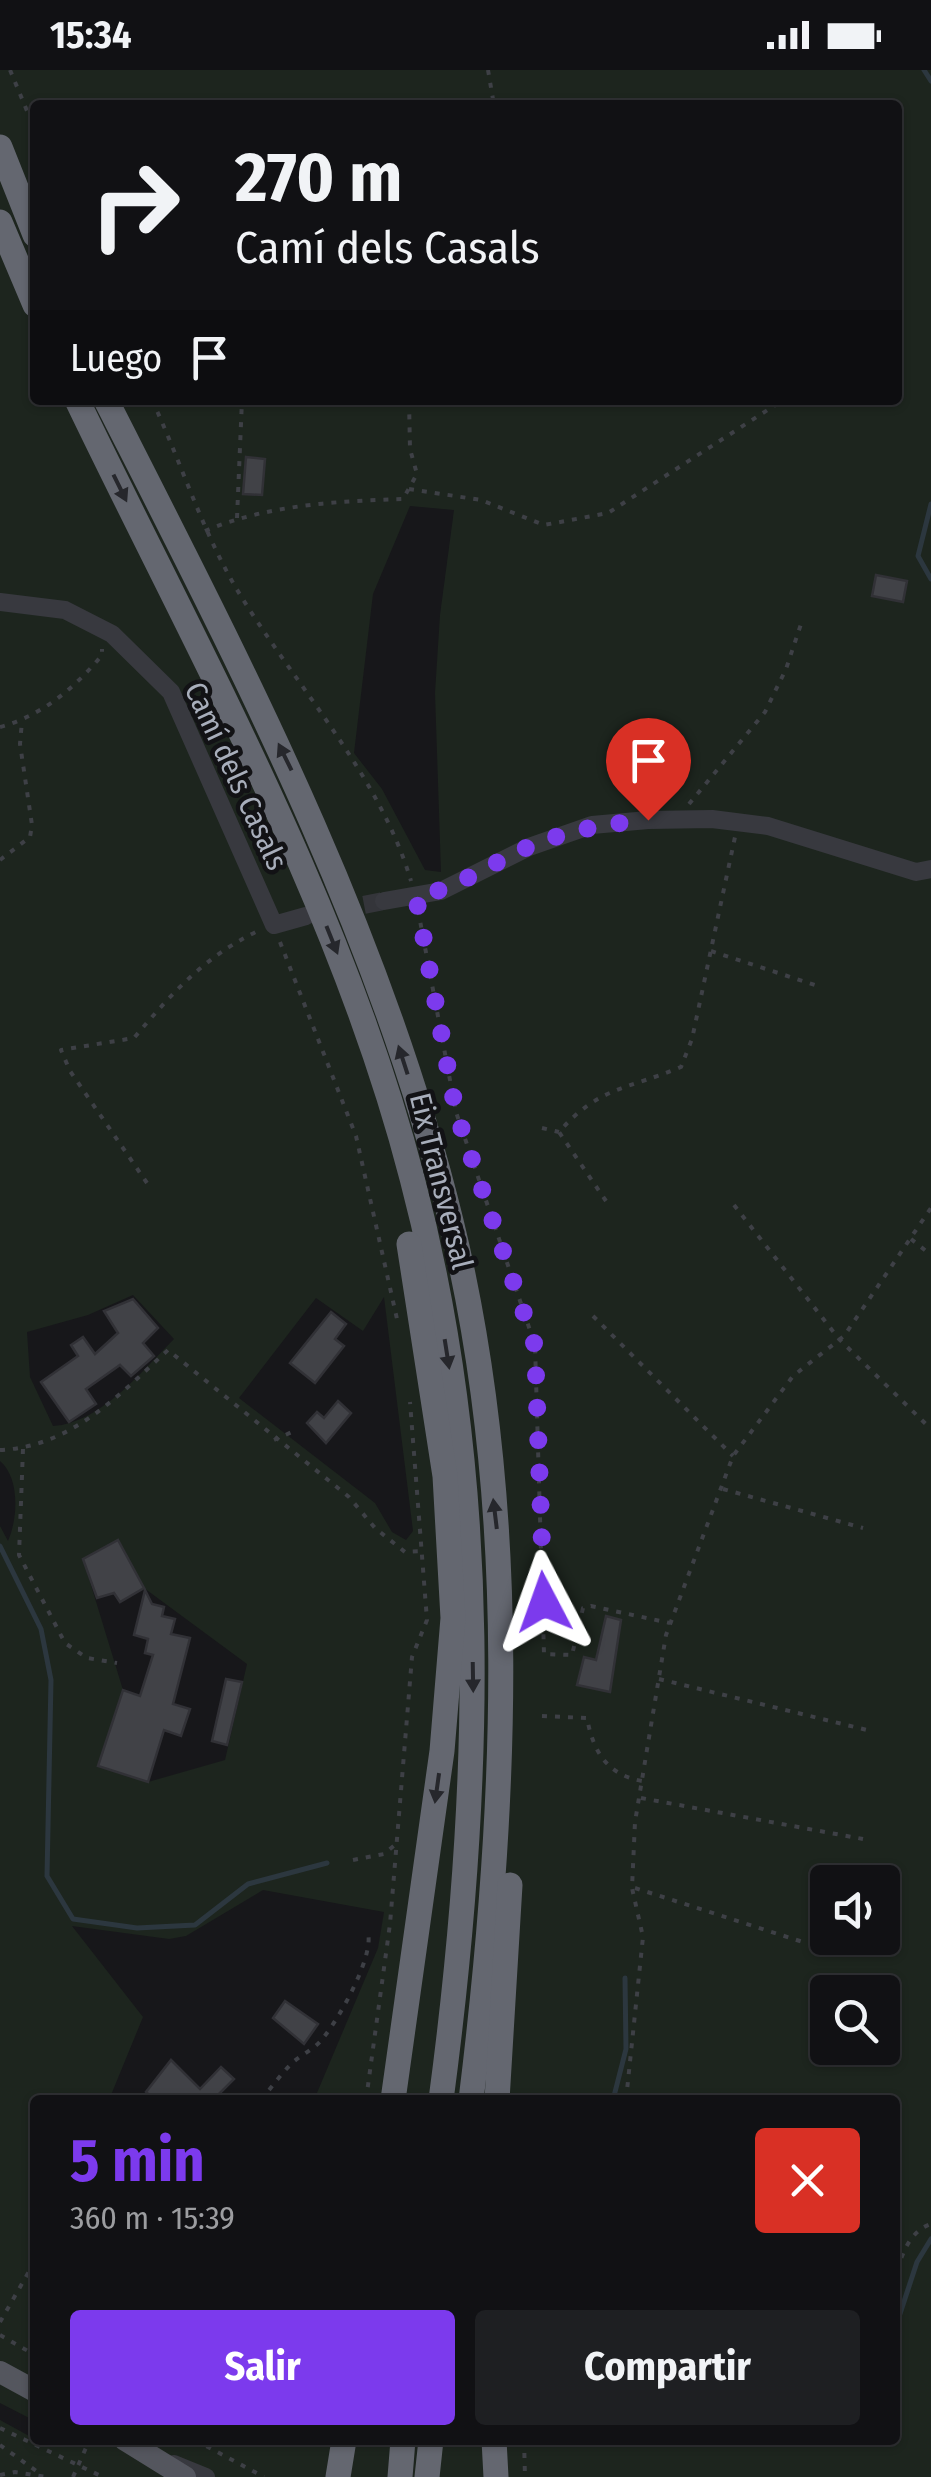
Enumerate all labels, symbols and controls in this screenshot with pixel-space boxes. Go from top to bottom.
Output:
text: 15:34 [50,12,131,58]
text: 270 m [235,136,402,220]
icon: right [70,140,200,270]
text: Camí dels Casals [235,221,540,275]
icon: arrive [182,330,237,385]
text: Luego [70,335,162,381]
one-way arrow [111,474,128,503]
street label: Camí dels Casals [177,676,295,876]
pin [606,718,691,821]
icon: arrive [621,733,676,788]
one-way arrow [276,743,293,772]
one-way arrow [325,926,341,956]
one-way arrow [395,1044,410,1074]
street label: Eix Transversal [402,1089,480,1273]
one-way arrow [440,1338,455,1370]
one-way arrow [487,1498,503,1530]
position arrow [492,1550,596,1654]
one-way arrow [466,1662,482,1694]
one-way arrow [429,1773,445,1804]
map controls [810,1865,900,2065]
button: sound [810,1865,900,1955]
button: search [810,1975,900,2065]
text: 5 min [70,2125,205,2197]
button: close [755,2128,860,2233]
text: 360 m · 15:39 [70,2199,235,2237]
button: Salir [70,2310,455,2425]
button: Compartir [475,2310,860,2425]

